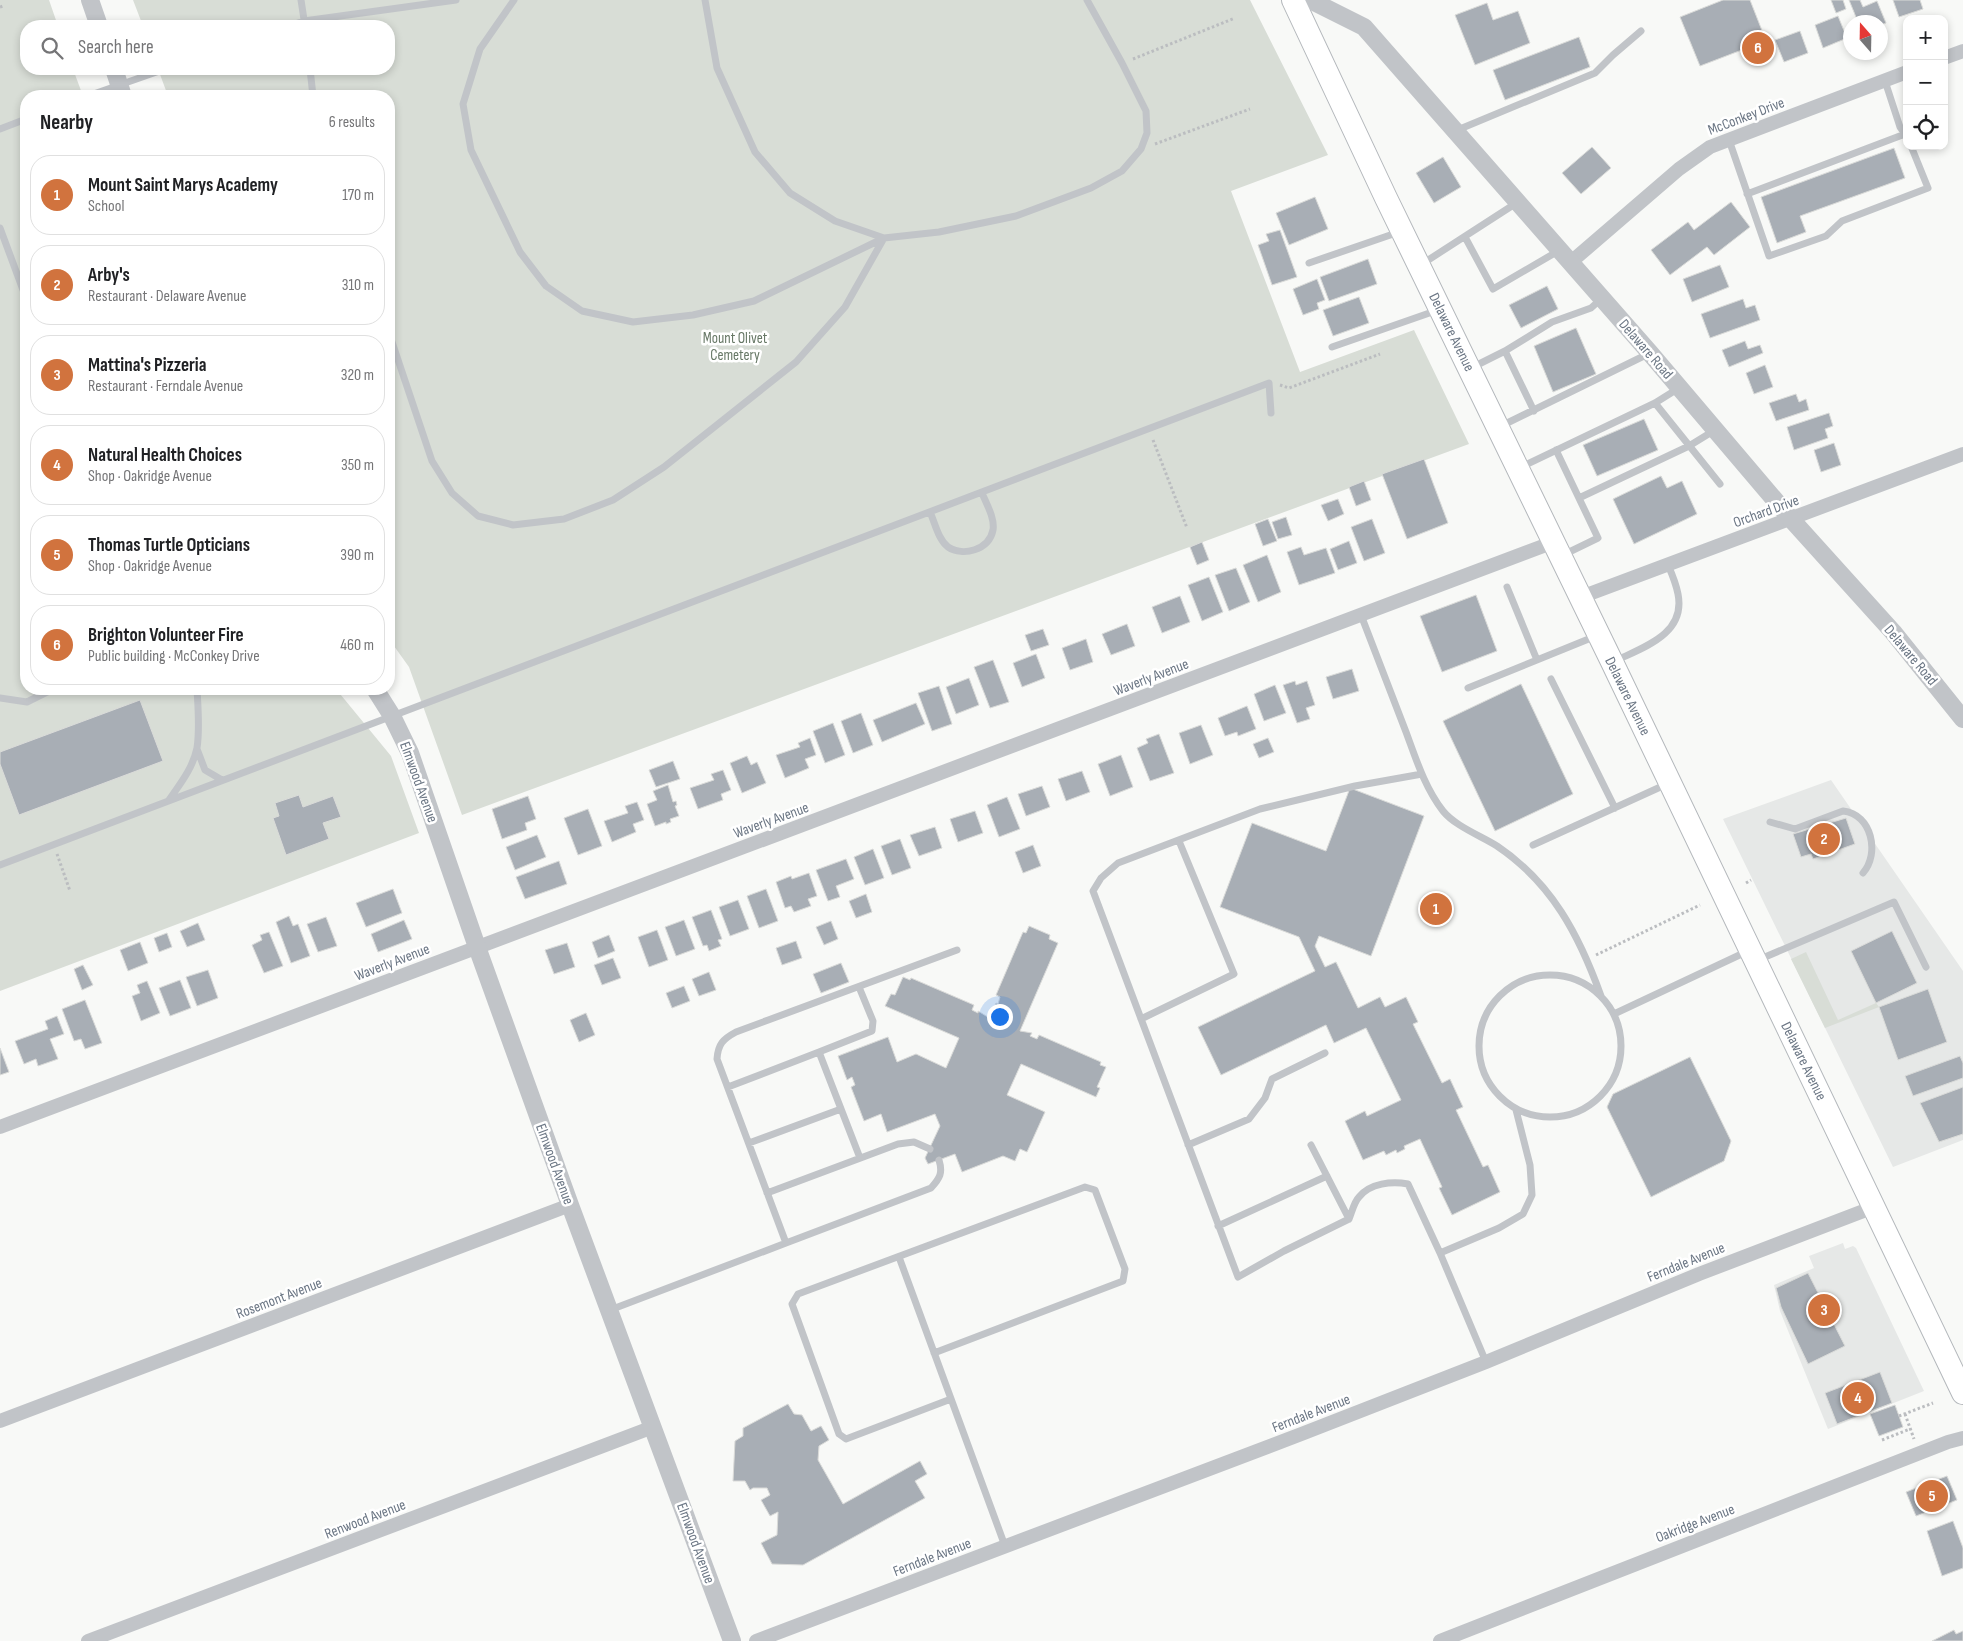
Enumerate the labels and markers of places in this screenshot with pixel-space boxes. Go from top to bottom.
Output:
pin: 6 [1742,29,1774,67]
pin: 2 [1808,820,1840,858]
pin: 1 [1420,890,1452,928]
pin: 3 [1808,1291,1840,1329]
pin: 4 [1842,1379,1874,1417]
pin: 5 [1916,1477,1948,1515]

